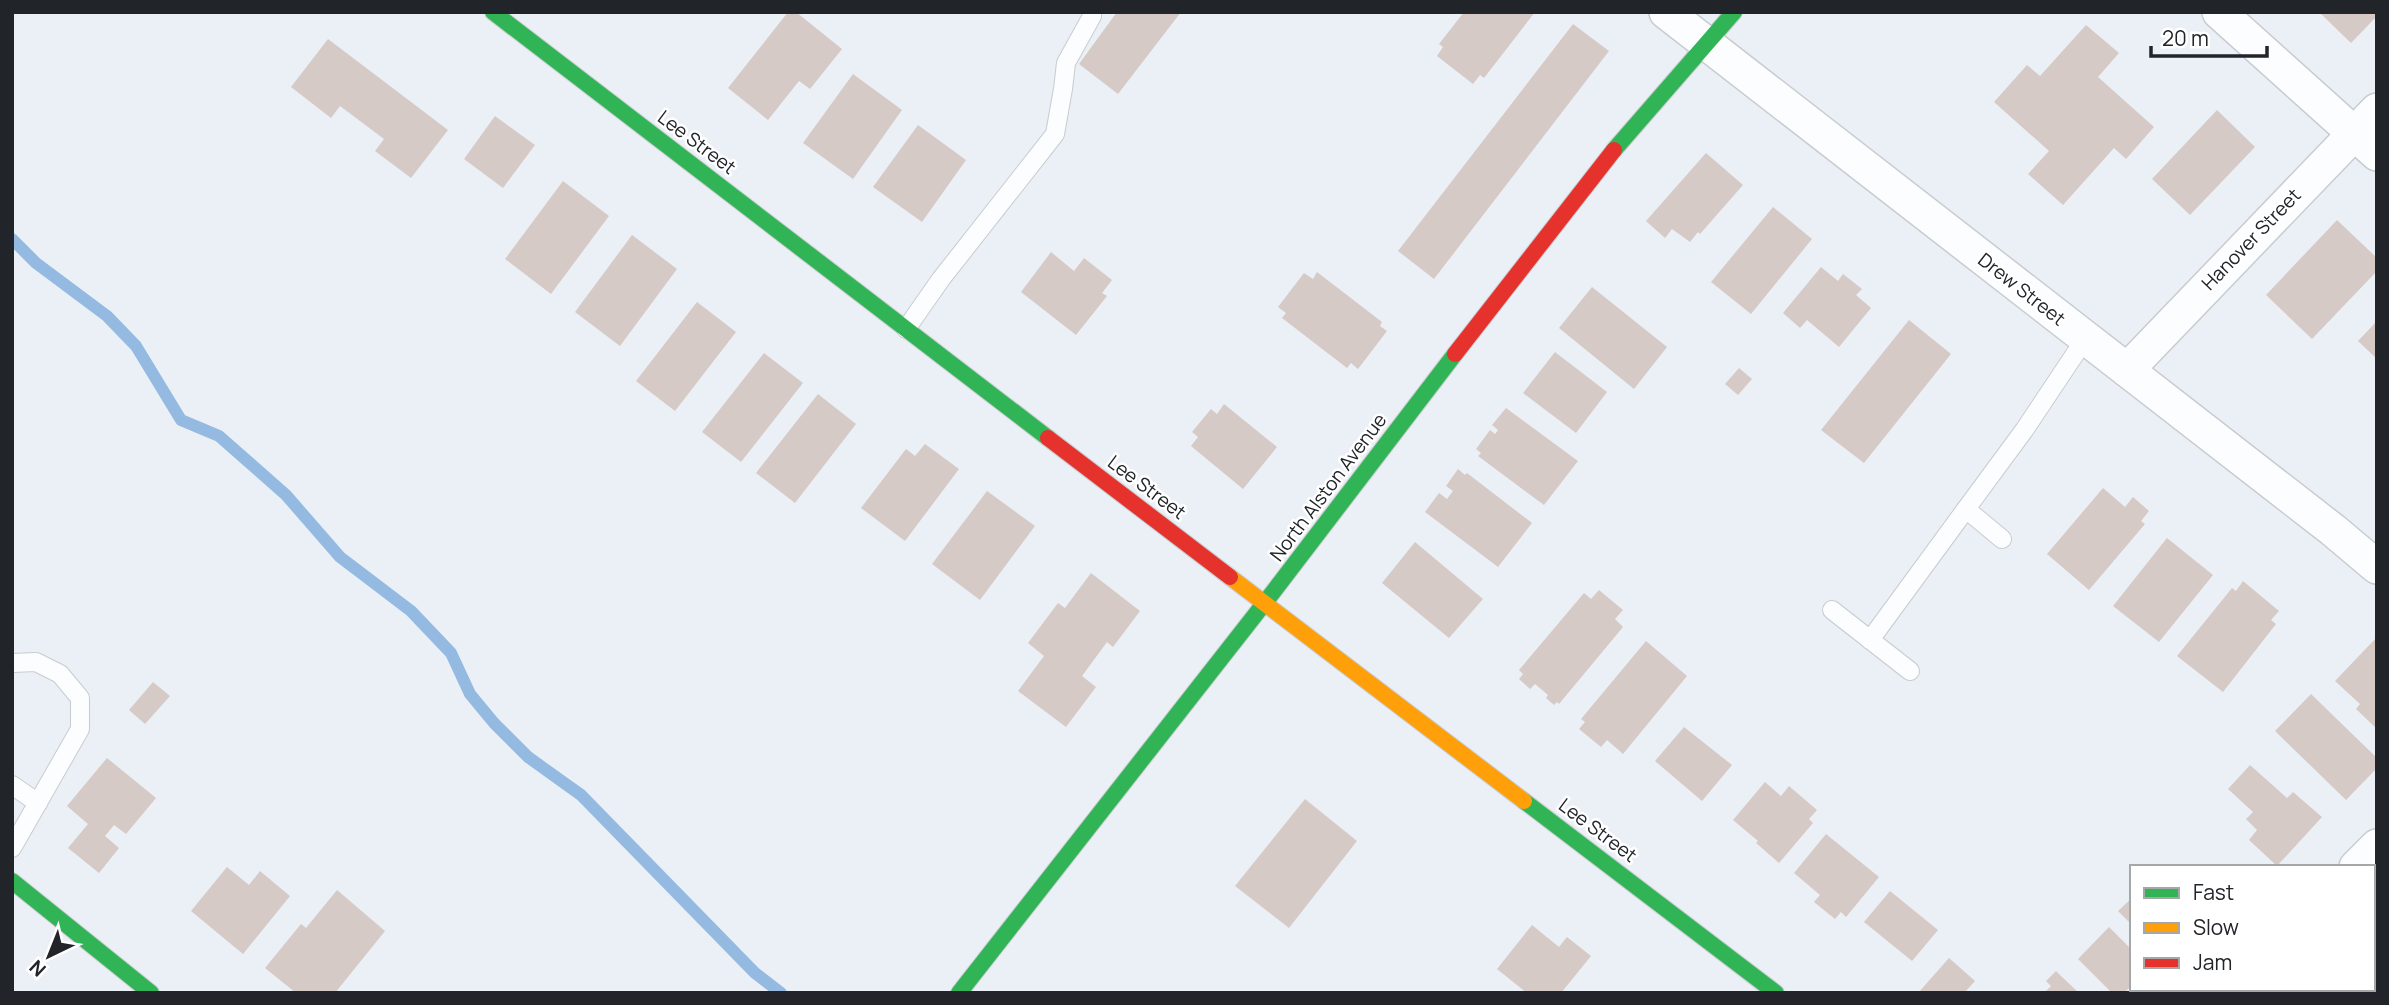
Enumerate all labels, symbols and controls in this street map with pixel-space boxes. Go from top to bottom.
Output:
scale bar [2151,14,2266,58]
text: 20 m [2162,24,2209,52]
street label: Lee Street [653,104,741,180]
street label: Hanover Street [2196,182,2306,296]
street label: Drew Street [1973,247,2071,331]
street label: North Alston Avenue [1264,408,1392,566]
street label: Lee Street [1103,449,1191,525]
street label: Lee Street [1554,792,1642,868]
legend [2130,865,2375,991]
text: Fast [2193,878,2234,906]
text: Slow [2193,913,2239,941]
north arrow [14,921,84,991]
text: Jam [2193,948,2232,976]
text: N [24,954,51,983]

